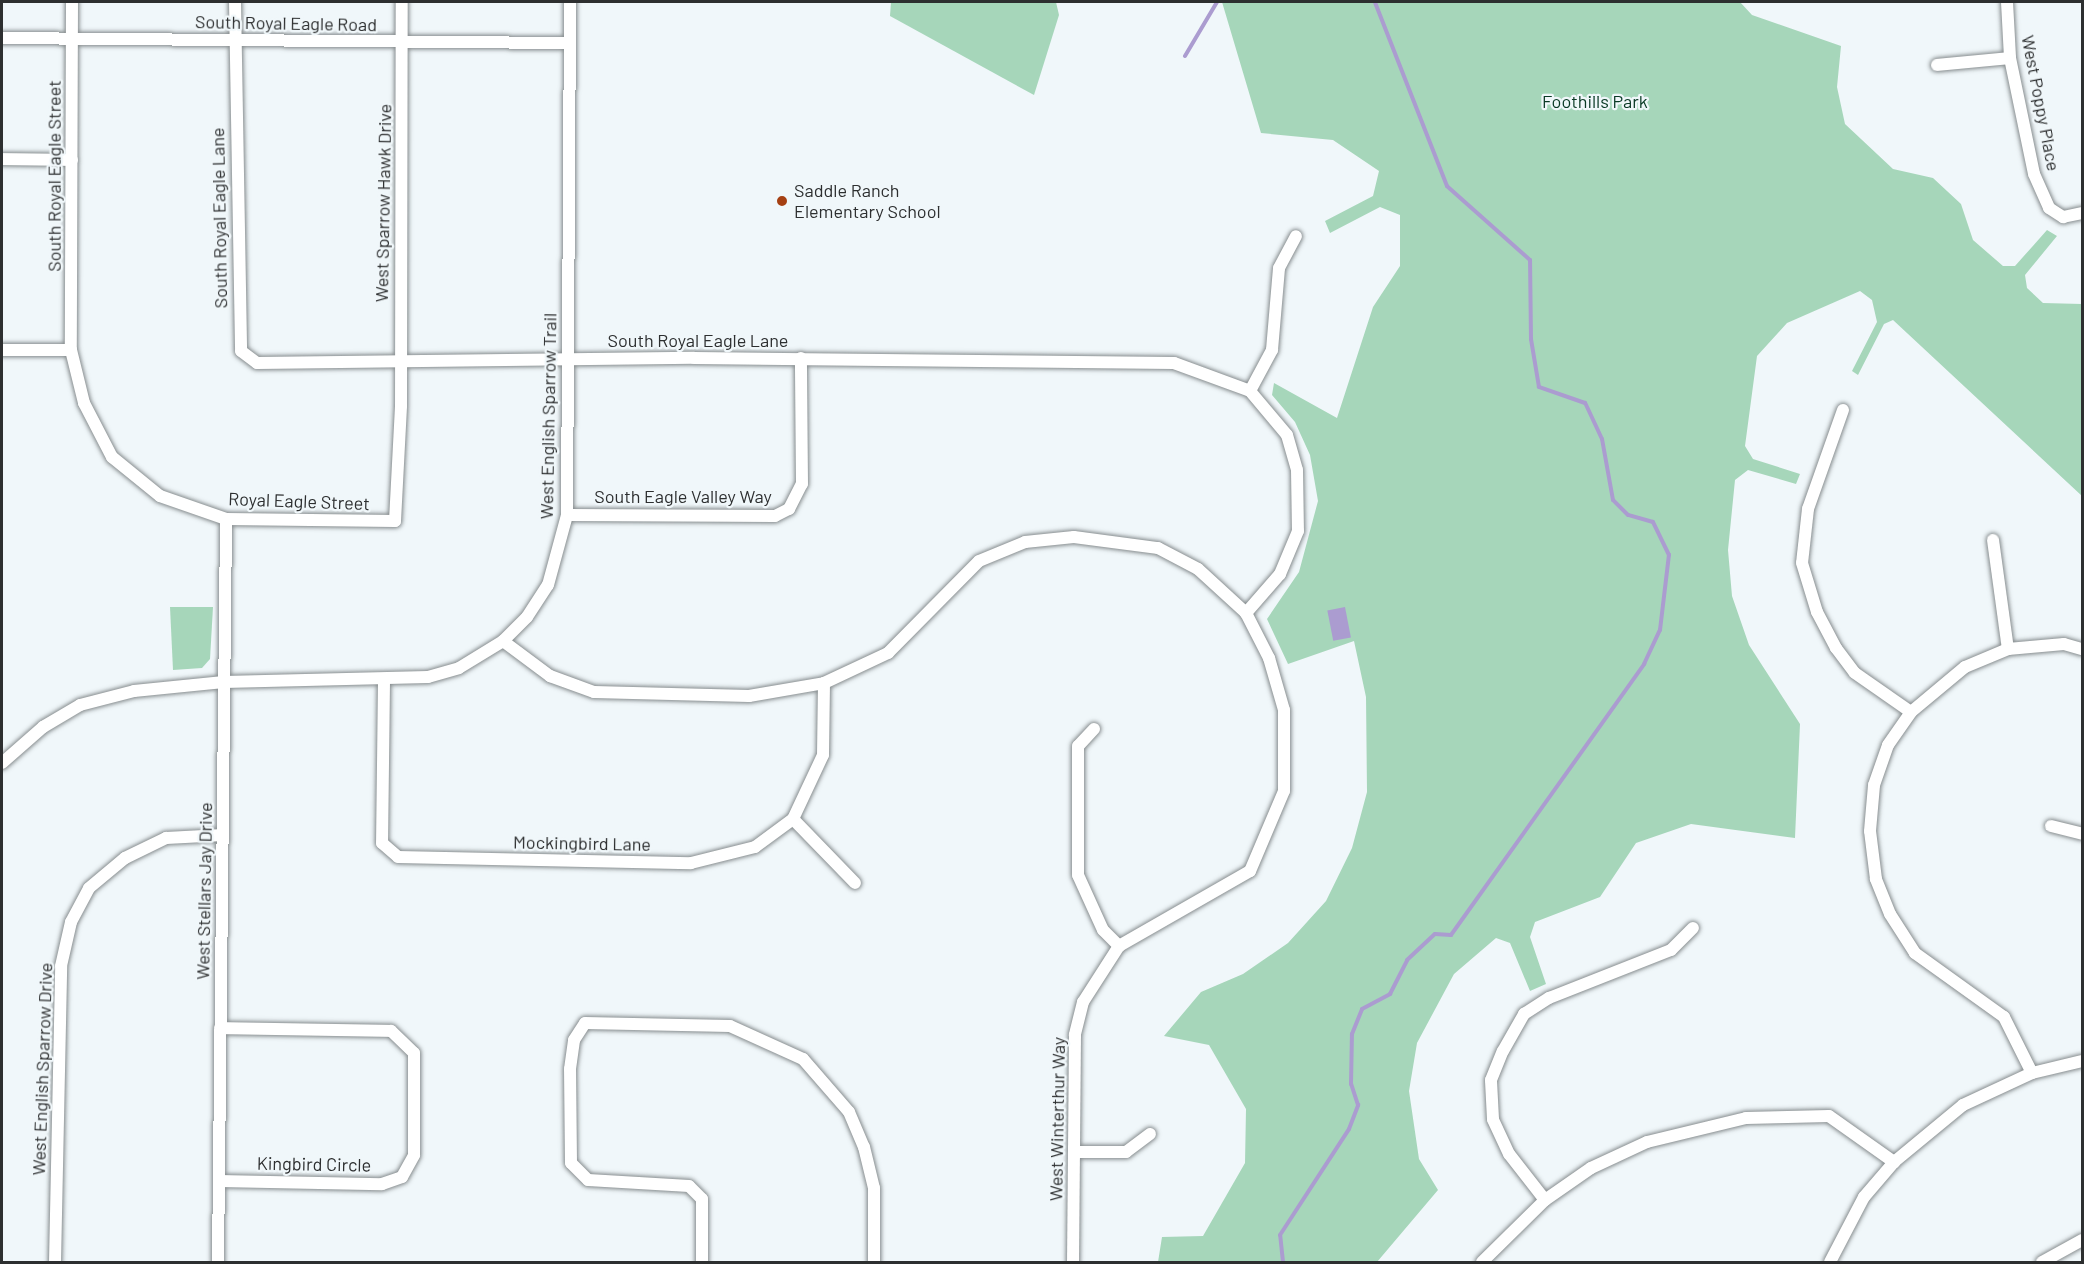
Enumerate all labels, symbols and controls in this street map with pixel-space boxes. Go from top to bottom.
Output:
street label: South Royal Eagle Road [195,11,377,35]
street label: West Poppy Place [2017,33,2065,173]
street label: South Royal Eagle Street [43,80,65,272]
park label: Foothills Park [1542,90,1648,112]
street label: West Sparrow Hawk Drive [370,104,396,302]
street label: South Royal Eagle Lane [207,127,231,309]
place label: Saddle Ranch Elementary School [794,180,941,222]
marker: Saddle Ranch Elementary School [775,194,789,208]
street label: West English Sparrow Trail [535,313,561,519]
street label: South Royal Eagle Lane [608,329,788,351]
street label: South Eagle Valley Way [594,485,772,507]
street label: Royal Eagle Street [228,488,370,514]
street label: West Stellars Jay Drive [192,802,216,980]
street label: Mockingbird Lane [513,831,651,855]
street label: West English Sparrow Drive [27,962,57,1176]
street label: West Winterthur Way [1045,1037,1069,1201]
street label: Kingbird Circle [257,1152,371,1176]

